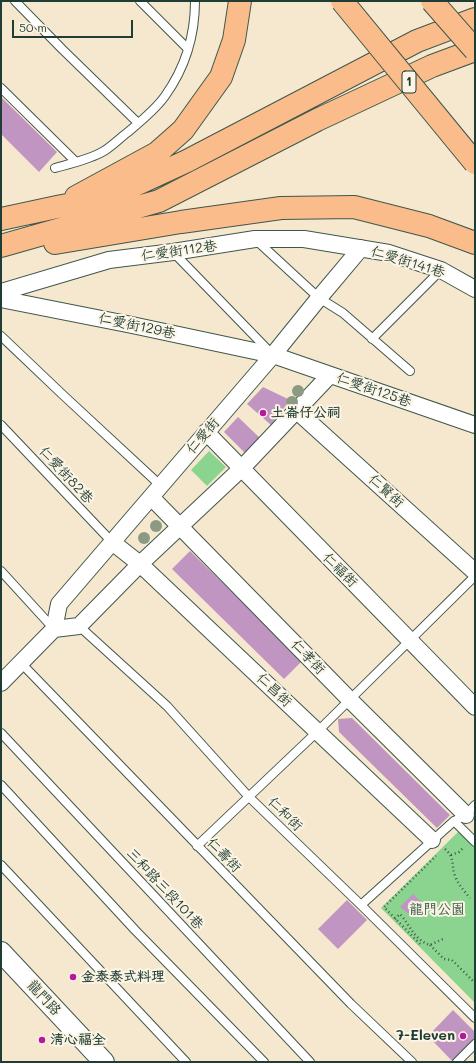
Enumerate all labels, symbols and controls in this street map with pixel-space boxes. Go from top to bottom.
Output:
scale bar [14,12,135,38]
text: 50 m [19,19,47,35]
road number: 1 [402,71,416,93]
street label: 仁愛街112巷 [140,237,218,265]
street label: 仁愛街141巷 [369,243,447,281]
street label: 仁愛街129巷 [97,310,177,342]
street label: 仁愛街125巷 [334,369,414,411]
place label: 土崙仔公祠 [271,405,341,421]
marker: 土崙仔公祠 [258,408,268,418]
street label: 仁愛街 [183,415,223,457]
street label: 仁愛街82巷 [35,443,97,507]
street label: 仁賢街 [365,471,407,511]
street label: 仁福街 [319,549,361,591]
street label: 仁孝街 [287,636,329,678]
street label: 仁昌街 [253,670,295,710]
street label: 仁和街 [264,793,306,835]
street label: 仁壽街 [203,834,245,876]
street label: 三和路三段101巷 [123,845,207,933]
park label: 龍門公園 [409,902,465,918]
place label: 金泰泰式料理 [81,969,165,985]
marker: 金泰泰式料理 [68,972,78,982]
street label: 龍門路 [24,977,64,1019]
place label: 7-Eleven [396,1028,455,1044]
marker: 7-Eleven [458,1031,468,1041]
place label: 清心福全 [50,1032,106,1048]
marker: 清心福全 [37,1035,47,1045]

